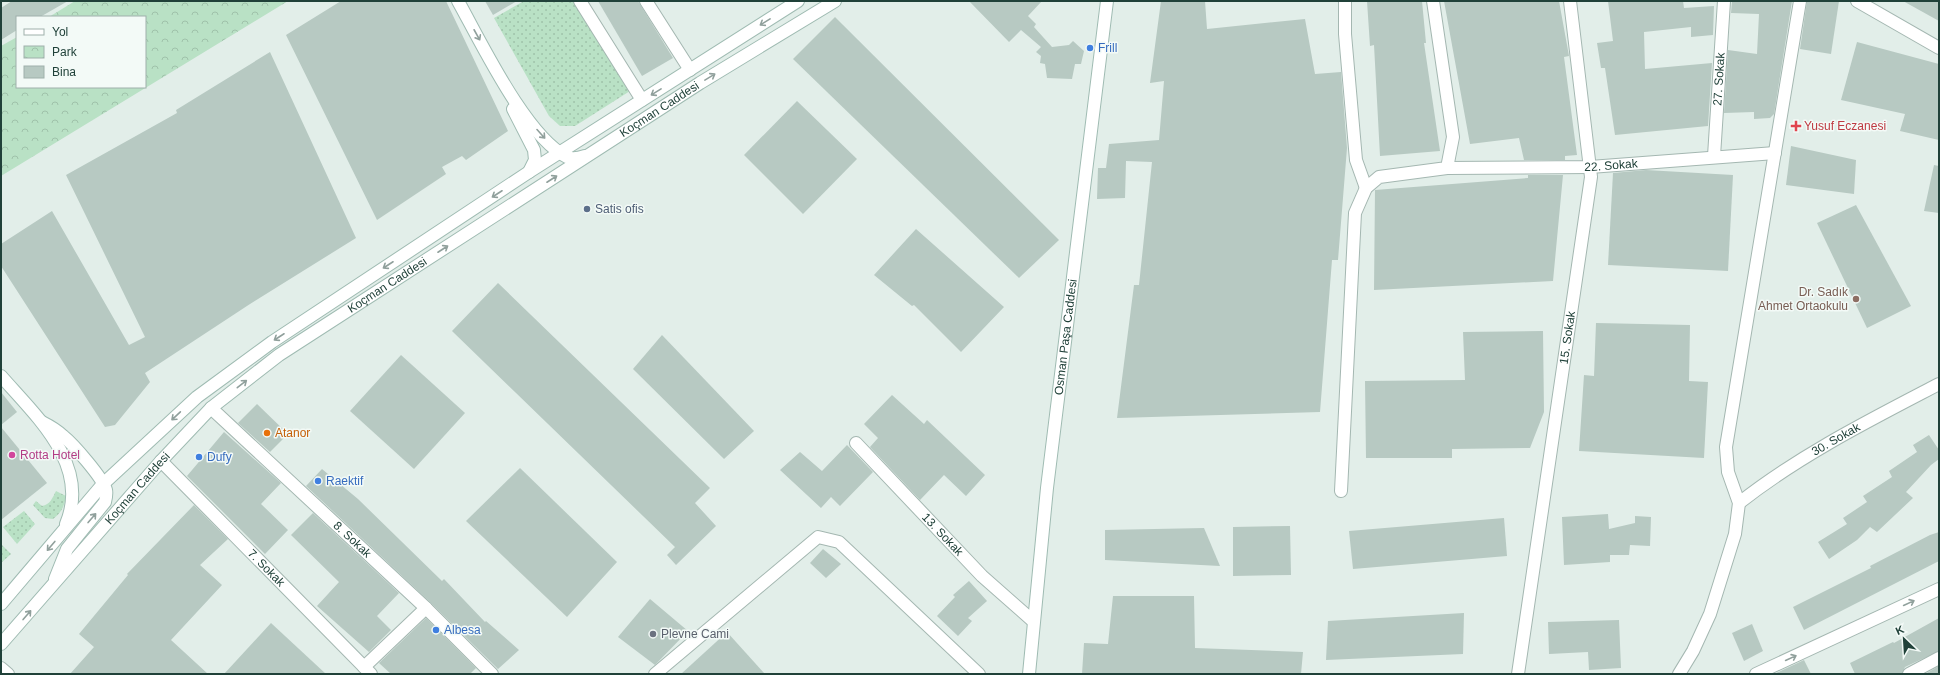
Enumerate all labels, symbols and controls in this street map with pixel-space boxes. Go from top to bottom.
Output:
legend [16,16,146,88]
one-way arrow [760,18,771,26]
text: Yol [52,25,68,39]
one-way arrow [474,29,481,41]
place label: Frill [1098,41,1117,55]
marker: Frill [1085,43,1095,53]
text: Park [52,45,78,59]
street label: 27. Sokak [1710,51,1728,106]
text: Bina [52,65,76,79]
one-way arrow [704,73,716,81]
street label: Koçman Caddesi [617,79,702,140]
one-way arrow [650,87,661,96]
place label: Yusuf Eczanesi [1804,119,1886,133]
marker: Yusuf Eczanesi [1791,121,1801,131]
one-way arrow [536,129,546,139]
street label: 22. Sokak [1584,156,1639,174]
one-way arrow [546,175,557,183]
one-way arrow [491,189,502,198]
place label: Satis ofis [595,202,644,216]
marker: Satis ofis [582,204,592,214]
one-way arrow [437,245,449,253]
street label: Koçman Caddesi [345,254,429,316]
one-way arrow [383,261,394,269]
street label: Osman Paşa Caddesi [1052,278,1080,396]
place label: Dr. Sadık Ahmet Ortaokulu [1758,285,1849,313]
marker: Dr. Sadık Ahmet Ortaokulu [1851,294,1861,304]
street label: 15. Sokak [1557,309,1578,365]
one-way arrow [274,332,285,341]
one-way arrow [236,380,247,388]
one-way arrow [171,411,182,420]
street label: 30. Sokak [1809,420,1863,459]
place label: Atanor [275,426,310,440]
marker: Atanor [262,428,272,438]
place label: Rotta Hotel [20,448,80,462]
street label: Koçman Caddesi [102,449,173,527]
marker: Rotta Hotel [7,450,17,460]
place label: Dufy [207,450,232,464]
marker: Dufy [194,452,204,462]
place label: Raektif [326,474,364,488]
marker: Raektif [313,476,323,486]
street label: 13. Sokak [919,510,967,559]
one-way arrow [88,513,97,524]
street label: 8. Sokak [330,518,375,561]
one-way arrow [46,540,55,551]
street label: 7. Sokak [245,546,288,590]
one-way arrow [1903,599,1915,606]
one-way arrow [22,609,31,620]
north arrow [1884,619,1924,659]
place label: Albesa [444,623,481,637]
text: K [1894,623,1906,637]
marker: Albesa [431,625,441,635]
place label: Plevne Cami [661,627,729,641]
marker: Plevne Cami [648,629,658,639]
one-way arrow [1785,654,1797,661]

